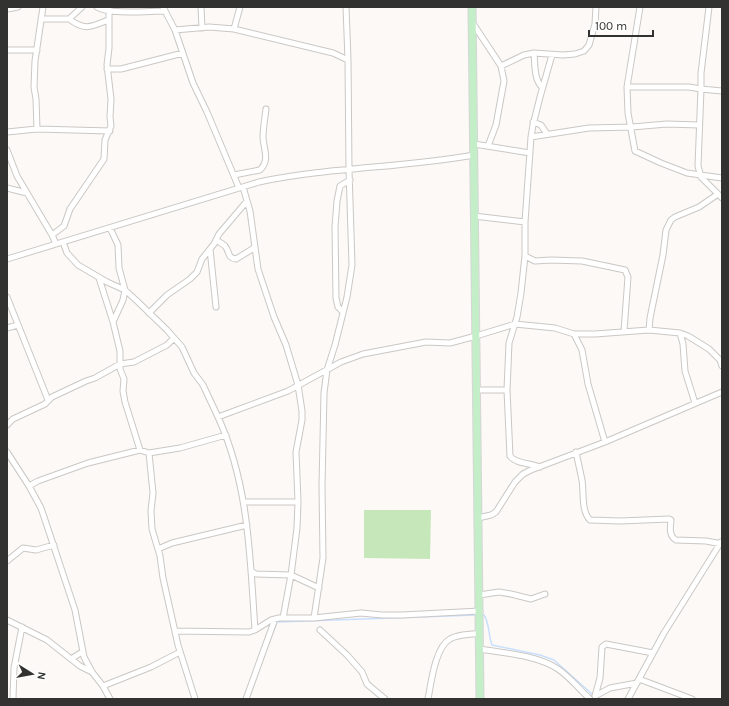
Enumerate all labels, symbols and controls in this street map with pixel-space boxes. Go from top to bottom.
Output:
scale bar [589,12,653,38]
text: 100 m [595,19,627,33]
north arrow [12,654,52,694]
text: N [34,671,48,681]

